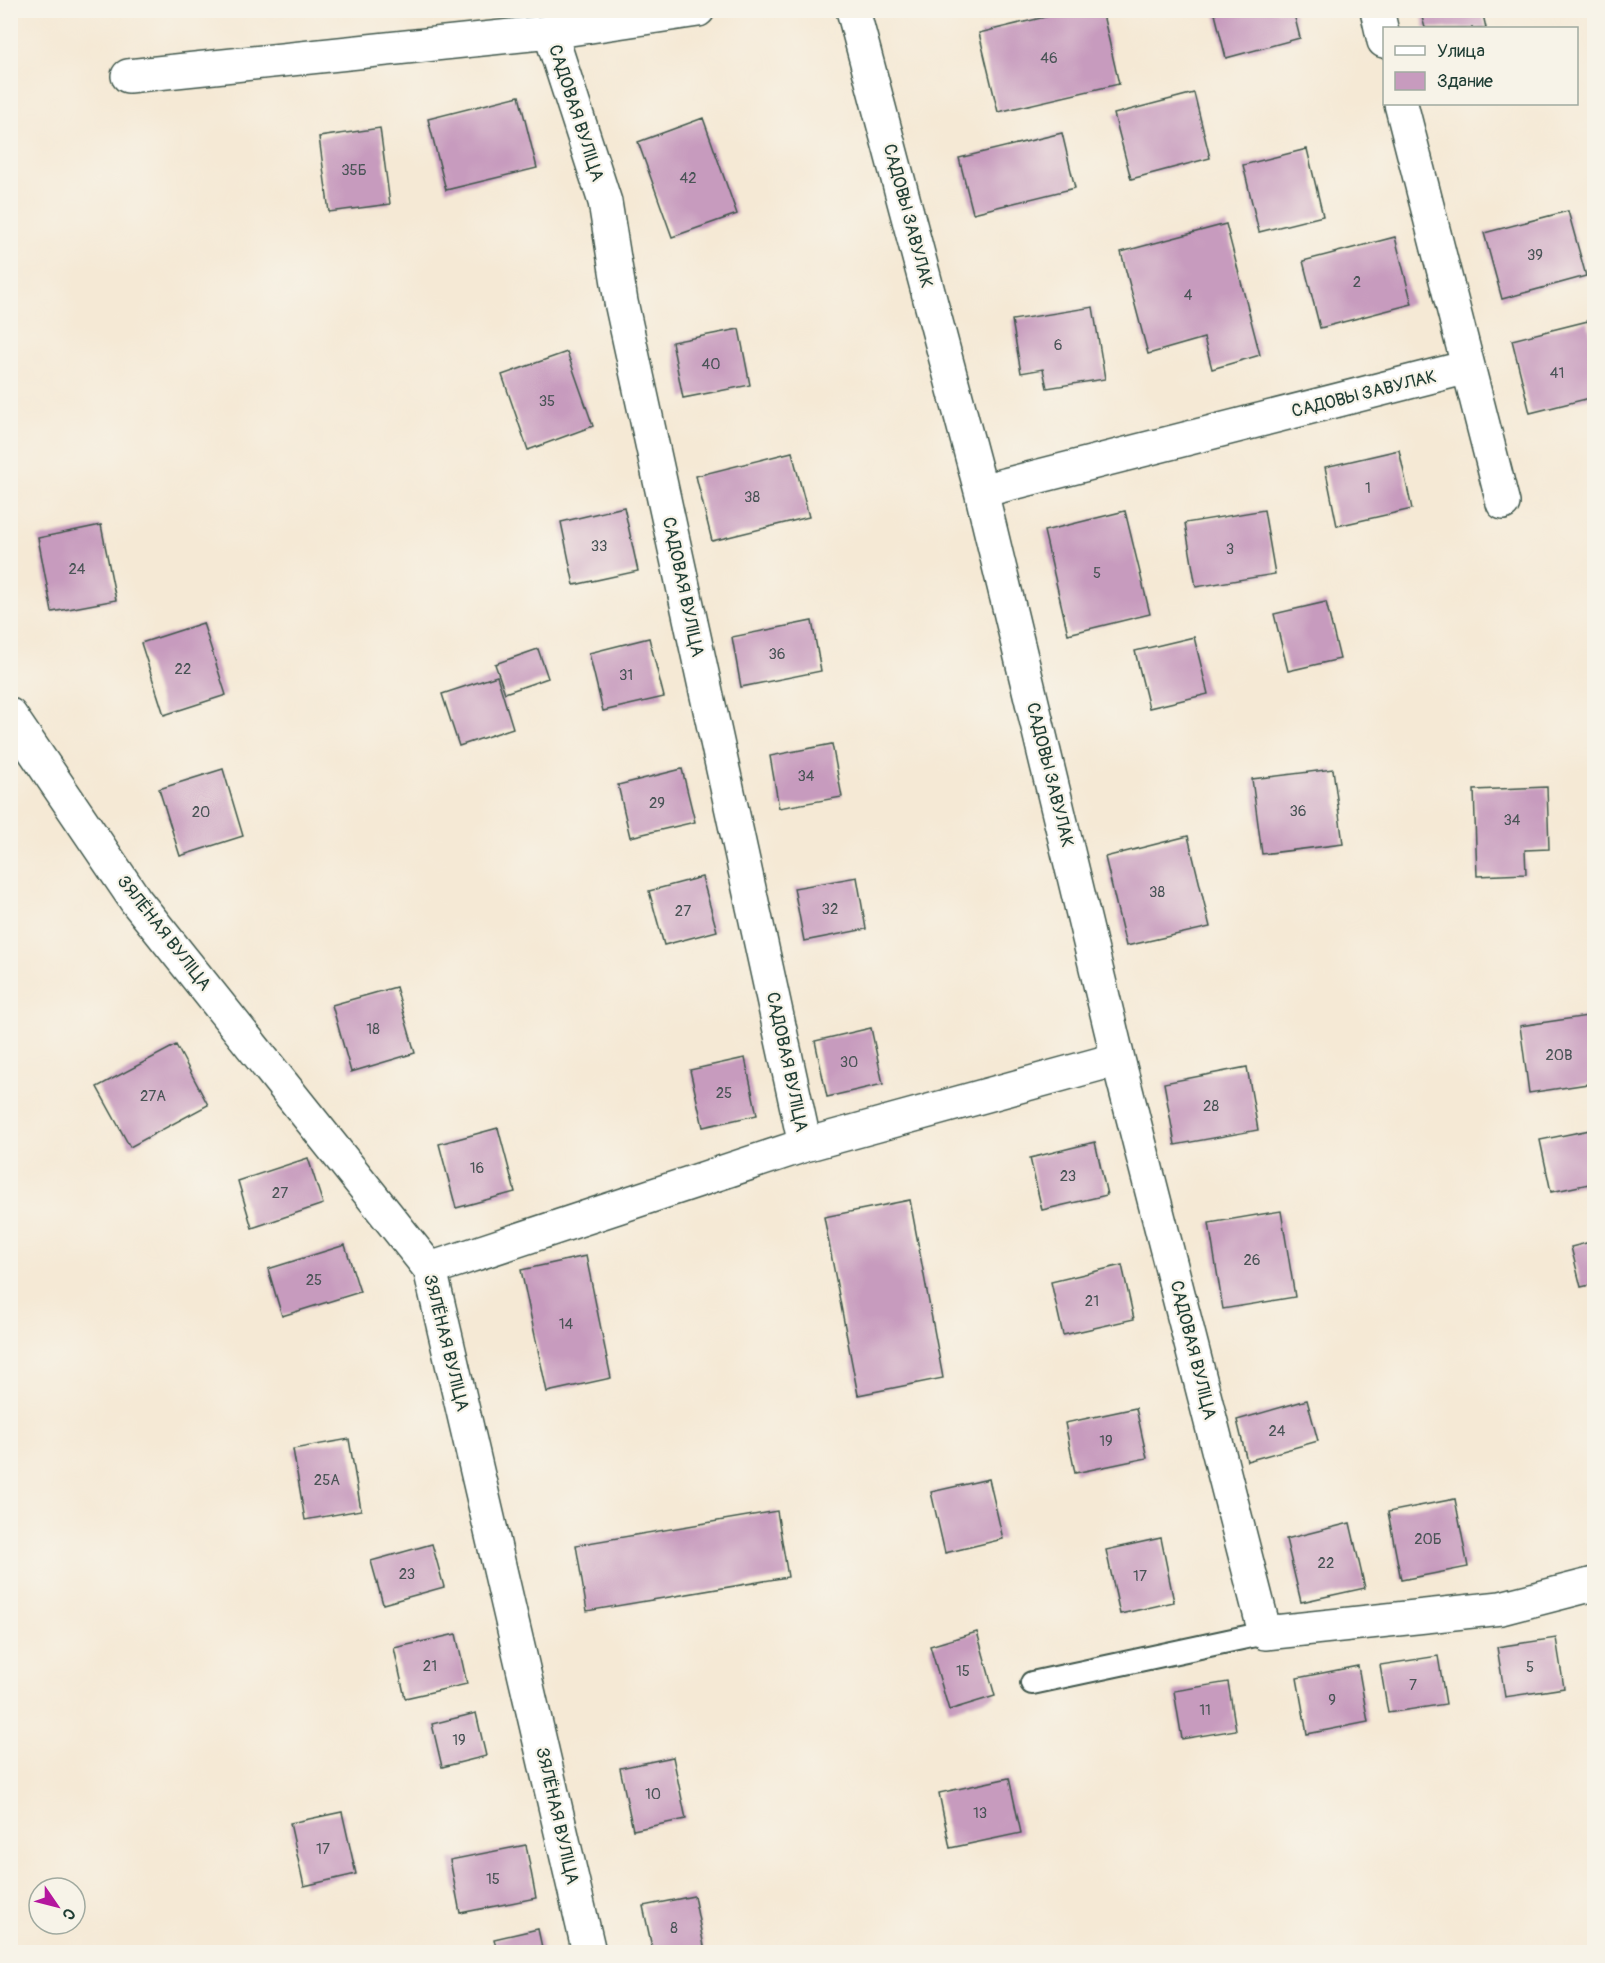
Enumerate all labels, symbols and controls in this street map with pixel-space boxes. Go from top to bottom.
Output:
legend [1383,27,1578,105]
text: Улица [1437,40,1485,63]
street label: САДОВАЯ ВУЛІЦА [543,42,609,185]
house number: 46 [1040,49,1058,68]
text: Здание [1437,70,1493,93]
street label: САДОВЫ ЗАВУЛАК [878,141,938,291]
house number: 35Б [341,161,367,180]
house number: 42 [679,169,697,188]
house number: 39 [1527,246,1543,265]
house number: 2 [1353,273,1361,292]
house number: 4 [1184,286,1193,305]
house number: 6 [1054,336,1062,355]
house number: 40 [702,355,720,374]
house number: 41 [1550,364,1564,383]
street label: САДОВЫ ЗАВУЛАК [1289,365,1439,423]
house number: 35 [539,392,555,411]
house number: 1 [1365,479,1371,498]
house number: 38 [744,488,760,507]
street label: САДОВАЯ ВУЛІЦА [657,515,709,659]
house number: 33 [591,537,607,556]
house number: 3 [1226,540,1234,559]
house number: 24 [68,560,86,579]
house number: 5 [1093,564,1101,583]
house number: 36 [768,645,786,664]
house number: 22 [175,660,191,679]
house number: 31 [619,666,633,685]
street label: САДОВЫ ЗАВУЛАК [1021,700,1079,850]
house number: 34 [797,767,815,786]
house number: 29 [649,794,665,813]
house number: 36 [1289,802,1307,821]
house number: 20 [192,803,210,822]
house number: 34 [1503,811,1521,830]
street label: ЗЯЛЁНАЯ ВУЛІЦА [112,871,216,996]
house number: 38 [1149,883,1165,902]
house number: 32 [822,900,838,919]
house number: 27 [675,902,691,921]
street label: САДОВАЯ ВУЛІЦА [761,990,813,1134]
house number: 18 [366,1020,380,1039]
house number: 20В [1545,1046,1573,1065]
house number: 30 [840,1053,858,1072]
house number: 25 [716,1084,732,1103]
house number: 27А [140,1087,166,1106]
house number: 28 [1203,1097,1219,1116]
house number: 16 [470,1159,484,1178]
house number: 23 [1060,1167,1076,1186]
house number: 27 [272,1184,288,1203]
house number: 26 [1243,1251,1261,1270]
house number: 25 [306,1271,322,1290]
street label: ЗЯЛЁНАЯ ВУЛІЦА [418,1272,474,1414]
street label: САДОВАЯ ВУЛІЦА [1165,1278,1221,1422]
house number: 21 [1085,1292,1099,1311]
house number: 14 [559,1315,574,1334]
house number: 24 [1268,1422,1286,1441]
house number: 19 [1099,1432,1113,1451]
house number: 25А [314,1471,340,1490]
house number: 20Б [1414,1530,1442,1549]
house number: 22 [1318,1554,1334,1573]
house number: 23 [399,1565,415,1584]
house number: 17 [1133,1567,1147,1586]
house number: 21 [423,1657,437,1676]
house number: 5 [1526,1658,1534,1677]
house number: 15 [956,1662,970,1681]
house number: 7 [1409,1676,1417,1695]
house number: 9 [1328,1691,1336,1710]
house number: 11 [1199,1701,1211,1720]
house number: 19 [452,1731,466,1750]
street label: ЗЯЛЁНАЯ ВУЛІЦА [530,1745,584,1887]
house number: 10 [645,1785,661,1804]
house number: 13 [973,1804,987,1823]
house number: 17 [316,1840,330,1859]
house number: 15 [486,1870,500,1889]
north arrow [27,1876,87,1936]
text: С [57,1904,79,1924]
house number: 8 [670,1919,678,1938]

